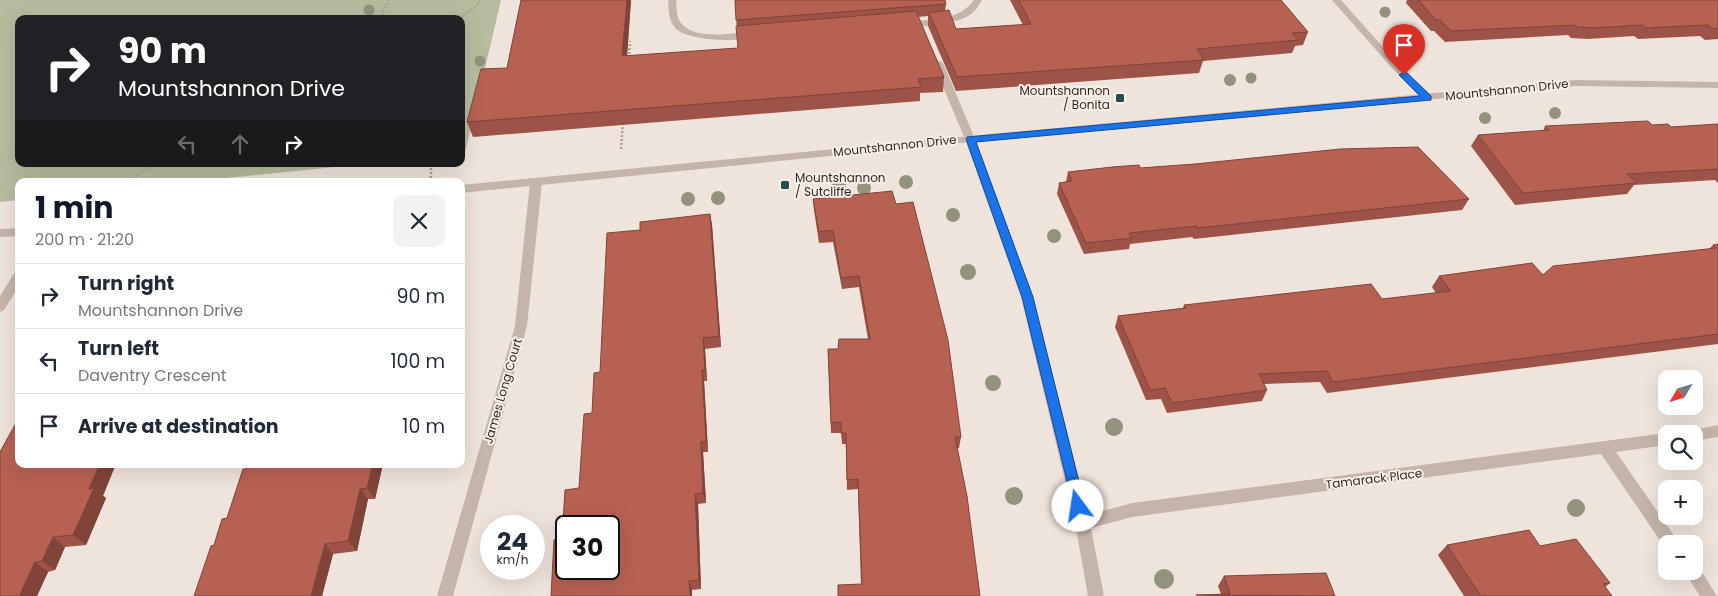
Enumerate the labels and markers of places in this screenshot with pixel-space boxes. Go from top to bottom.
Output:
pin [1383,24,1425,75]
place label: Mountshannon / Bonita [1019,82,1110,113]
marker: Mountshannon / Bonita [1114,92,1126,104]
place label: Mountshannon / Sutcliffe [795,169,886,200]
marker: Mountshannon / Sutcliffe [779,179,791,191]

